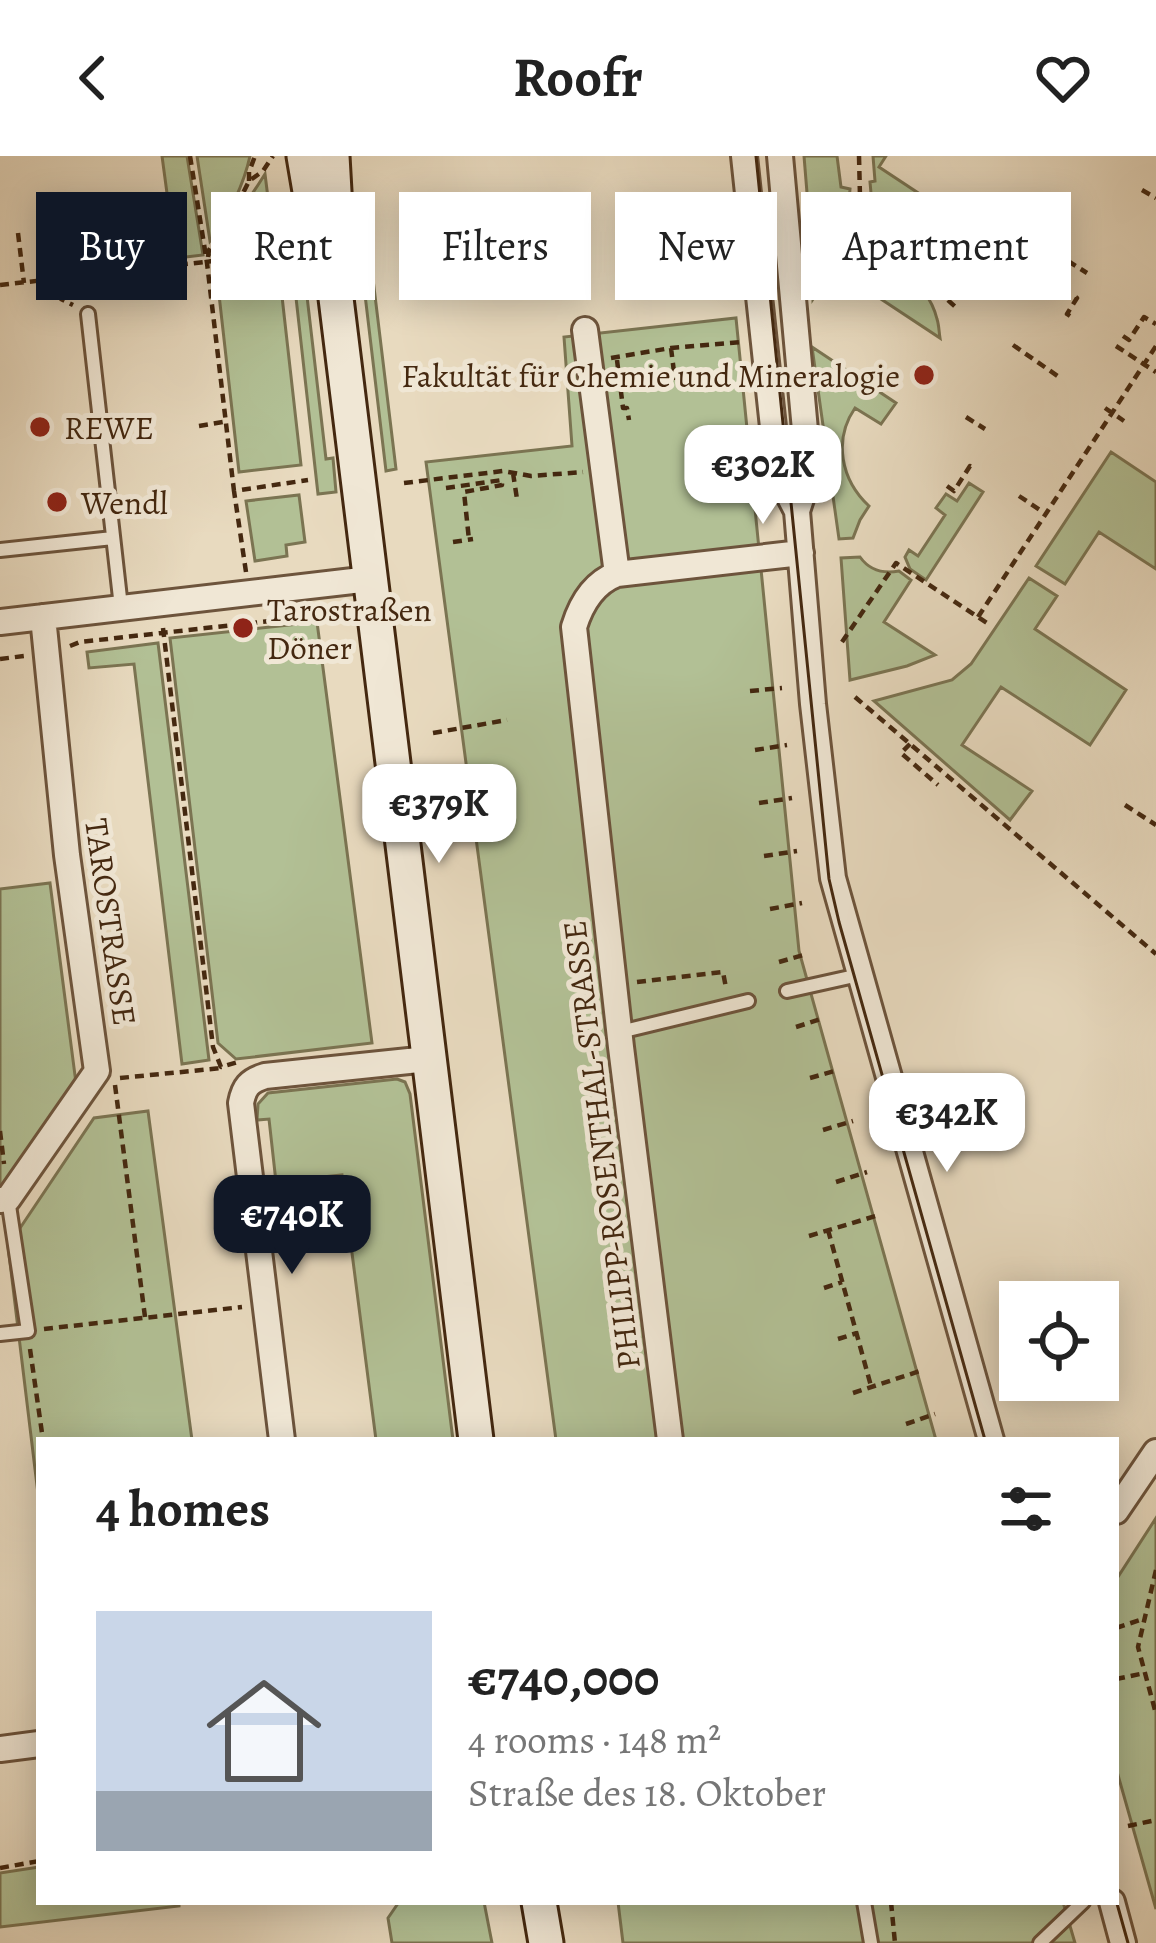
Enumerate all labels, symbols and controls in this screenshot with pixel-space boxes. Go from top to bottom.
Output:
text: Roofr [513,41,643,115]
icon: back [60,45,126,111]
icon: heart [1030,45,1096,111]
chip: Buy [36,192,187,300]
chip: Rent [211,192,375,300]
chip: Filters [399,192,591,300]
chip: New [615,192,777,300]
chip: Apartment [801,192,1071,300]
place label: Fakultät für Chemie und Mineralogie [401,353,900,398]
marker: Fakultät für Chemie und Mineralogie [911,362,937,388]
place label: REWE [64,405,154,450]
marker: REWE [27,414,53,440]
pin: €302K [679,425,847,527]
text: €302K [711,437,815,490]
place label: Wendl [80,480,168,525]
marker: Wendl [44,489,70,515]
place label: Tarostraßen Döner [267,587,432,670]
marker: Tarostraßen Döner [230,615,256,641]
pin: €379K [355,764,523,866]
text: €379K [389,776,489,829]
street label: TAROSTRASSE [74,816,148,1028]
street label: PHILIPP-ROSENTHAL-STRASSE [551,918,651,1372]
pin: €342K [863,1073,1031,1175]
text: €342K [896,1085,998,1138]
pin: €740K [208,1175,376,1277]
text: €740K [241,1187,343,1240]
map controls [999,1281,1119,1401]
button: locate [999,1281,1119,1401]
text: 4 homes [96,1474,270,1544]
icon: filters [993,1476,1059,1542]
text: €740,000 [468,1643,659,1713]
icon: home [192,1659,336,1803]
text: 4 rooms · 148 m² [468,1713,721,1766]
text: Straße des 18. Oktober [468,1766,826,1819]

